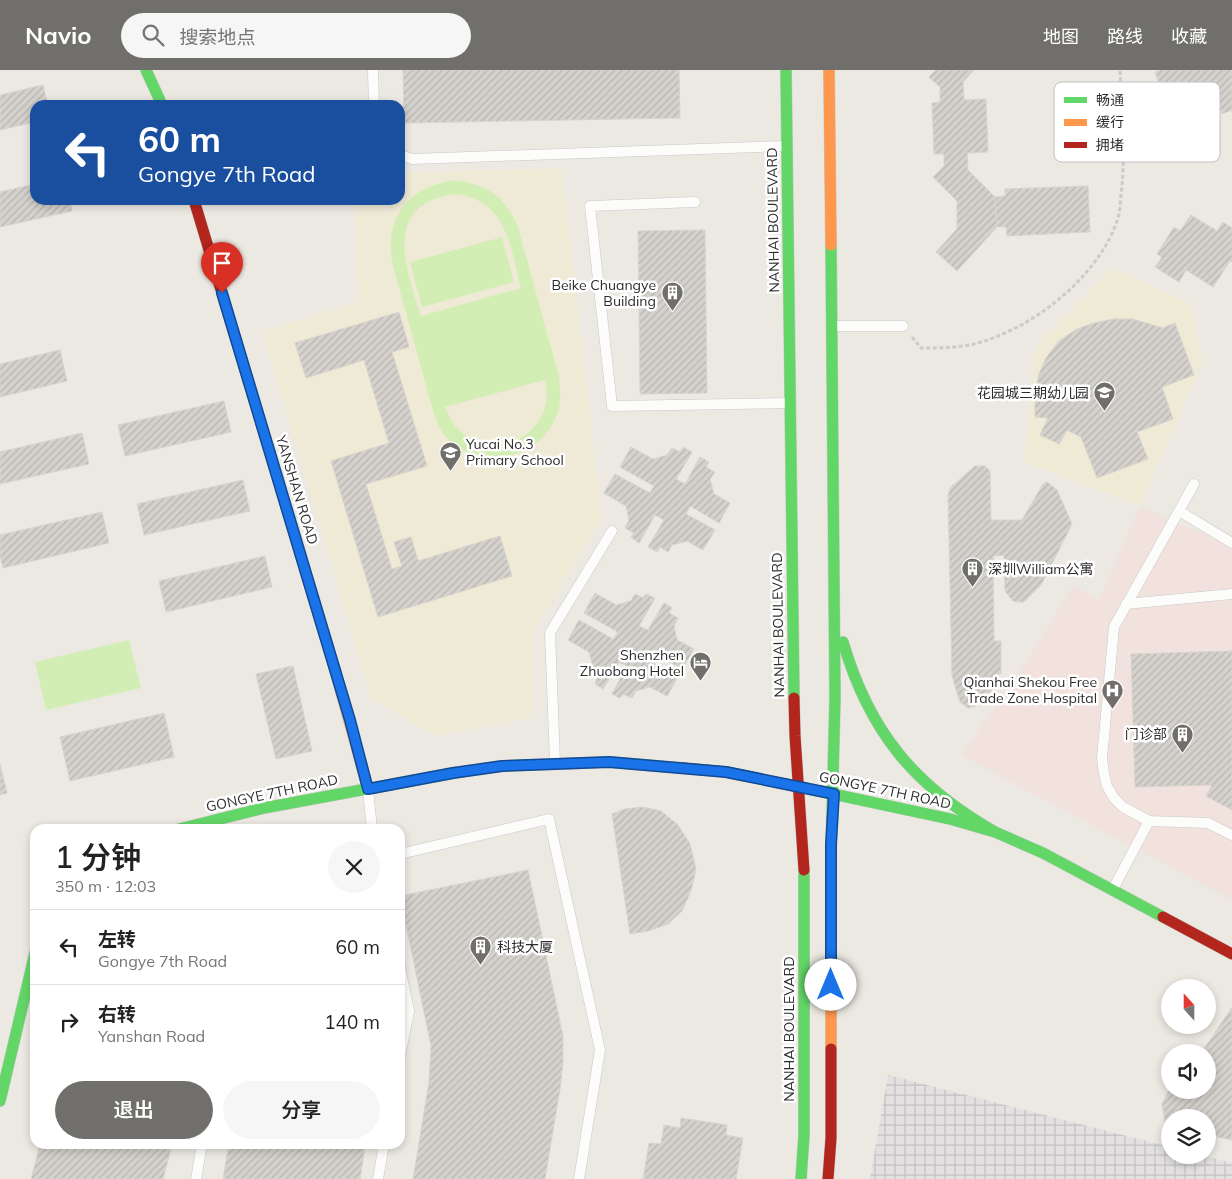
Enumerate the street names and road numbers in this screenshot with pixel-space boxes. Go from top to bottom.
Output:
street label: NANHAI BOULEVARD [763,147,783,293]
street label: YANSHAN ROAD [272,432,322,547]
street label: NANHAI BOULEVARD [768,552,788,698]
street label: GONGYE 7TH ROAD [817,767,953,813]
street label: GONGYE 7TH ROAD [204,770,340,816]
street label: NANHAI BOULEVARD [780,956,798,1102]

